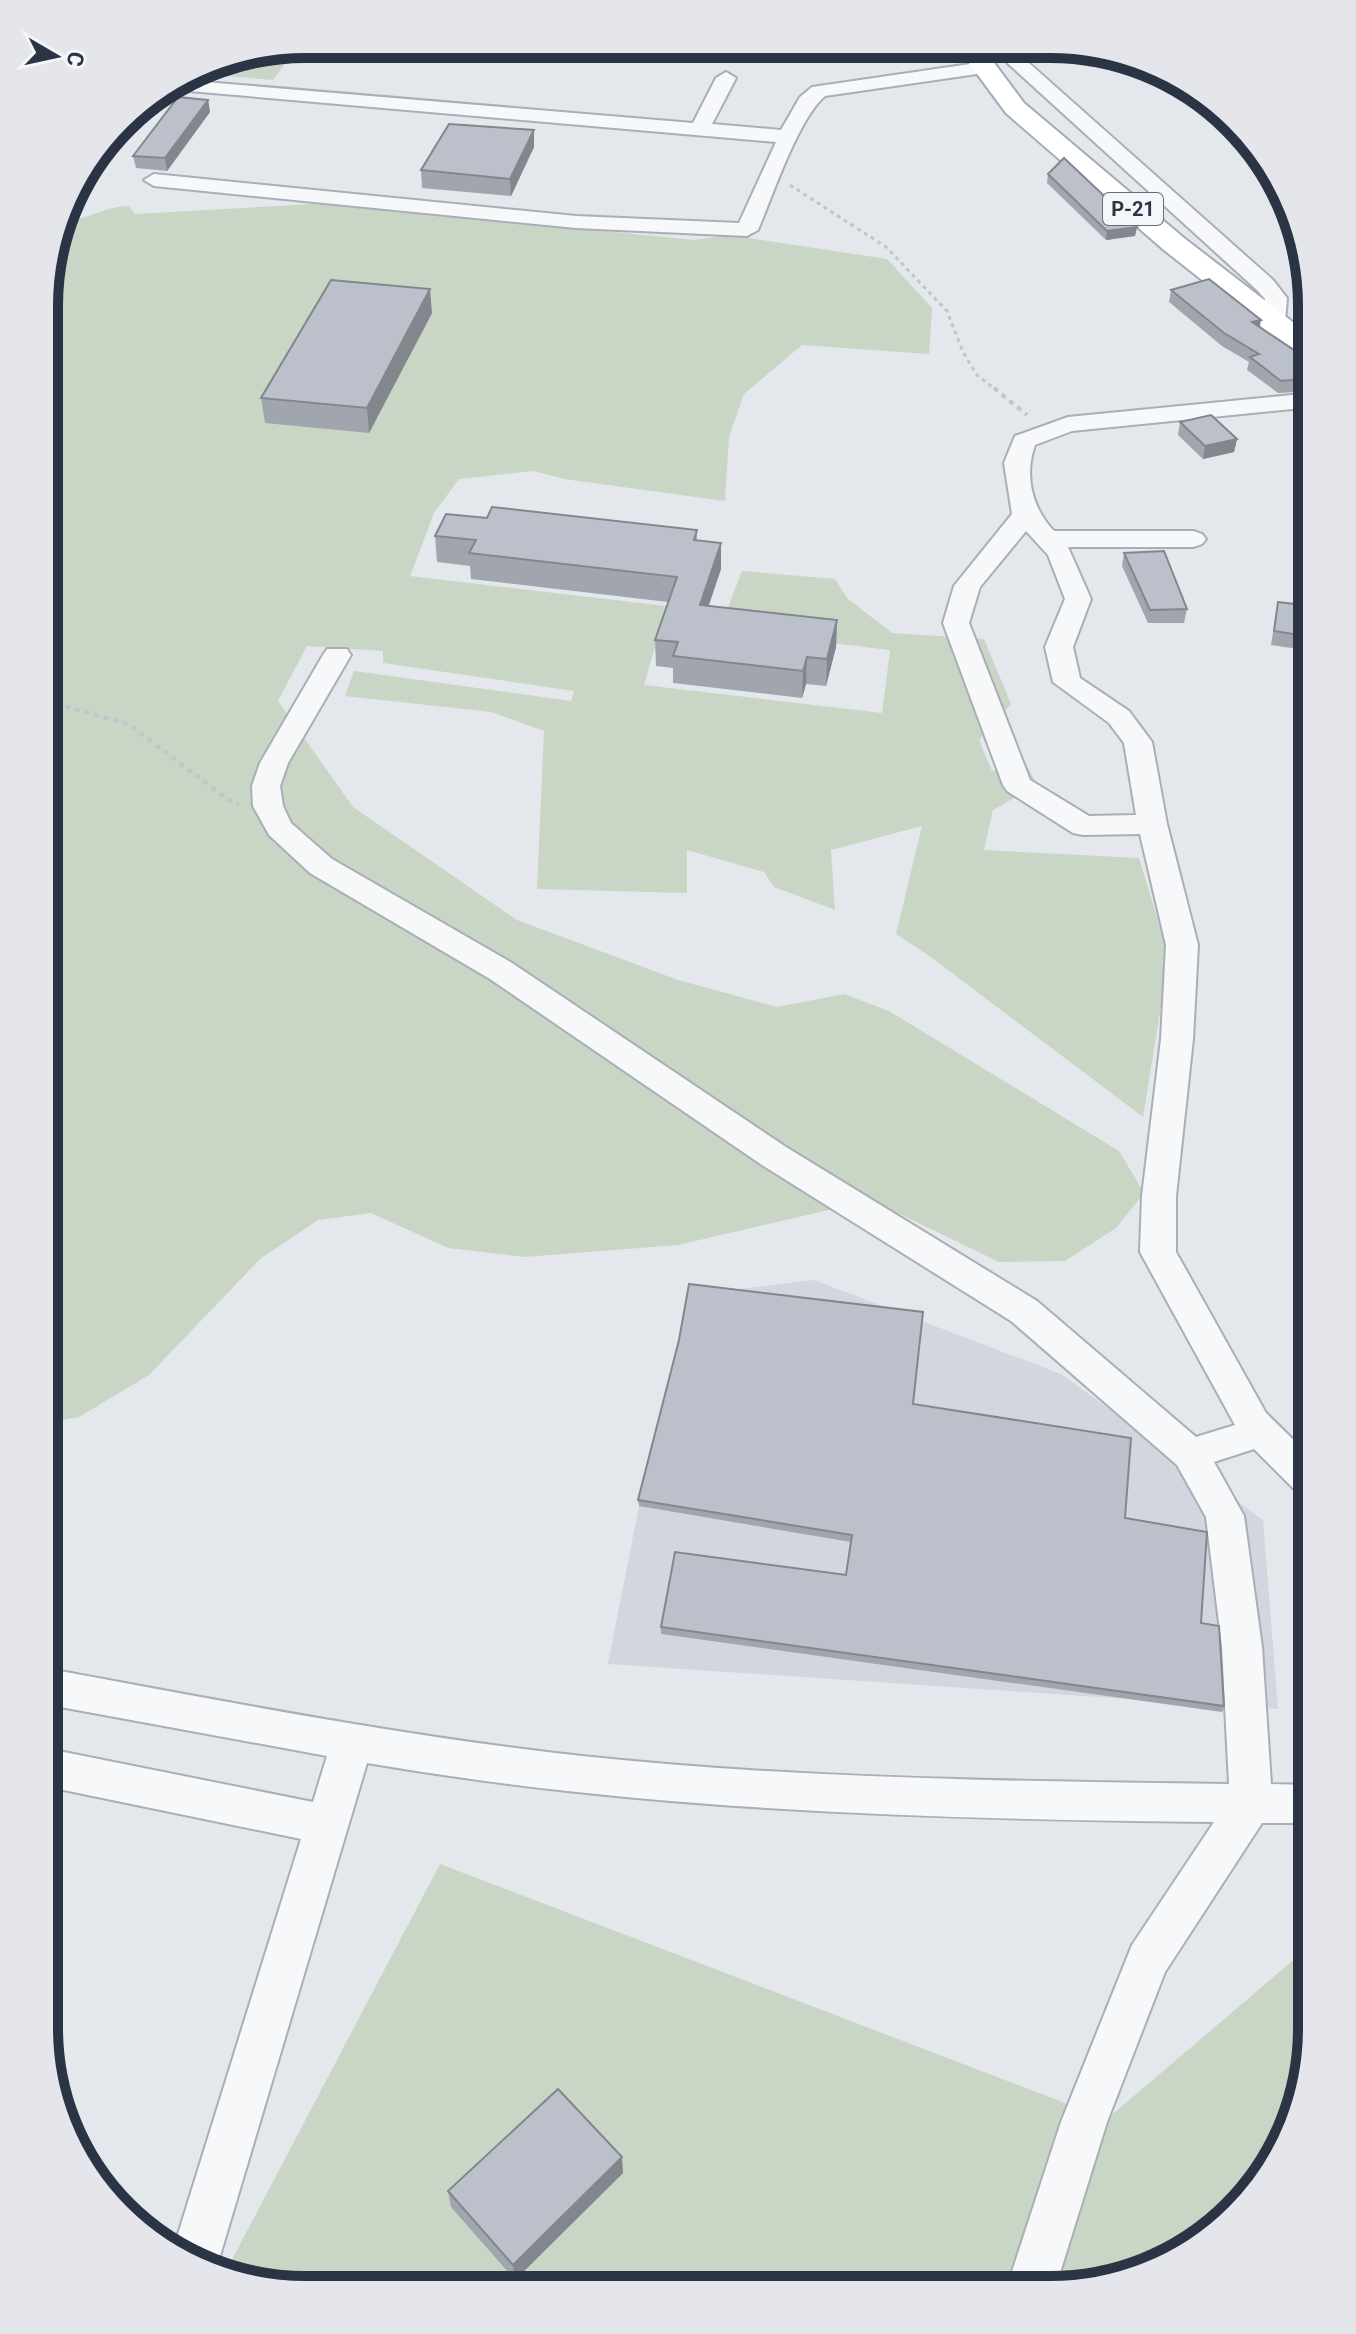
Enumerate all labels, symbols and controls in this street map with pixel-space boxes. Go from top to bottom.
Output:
north arrow [16,16,96,96]
text: С [62,50,89,68]
road number: Р-21 [1103,193,1163,225]

